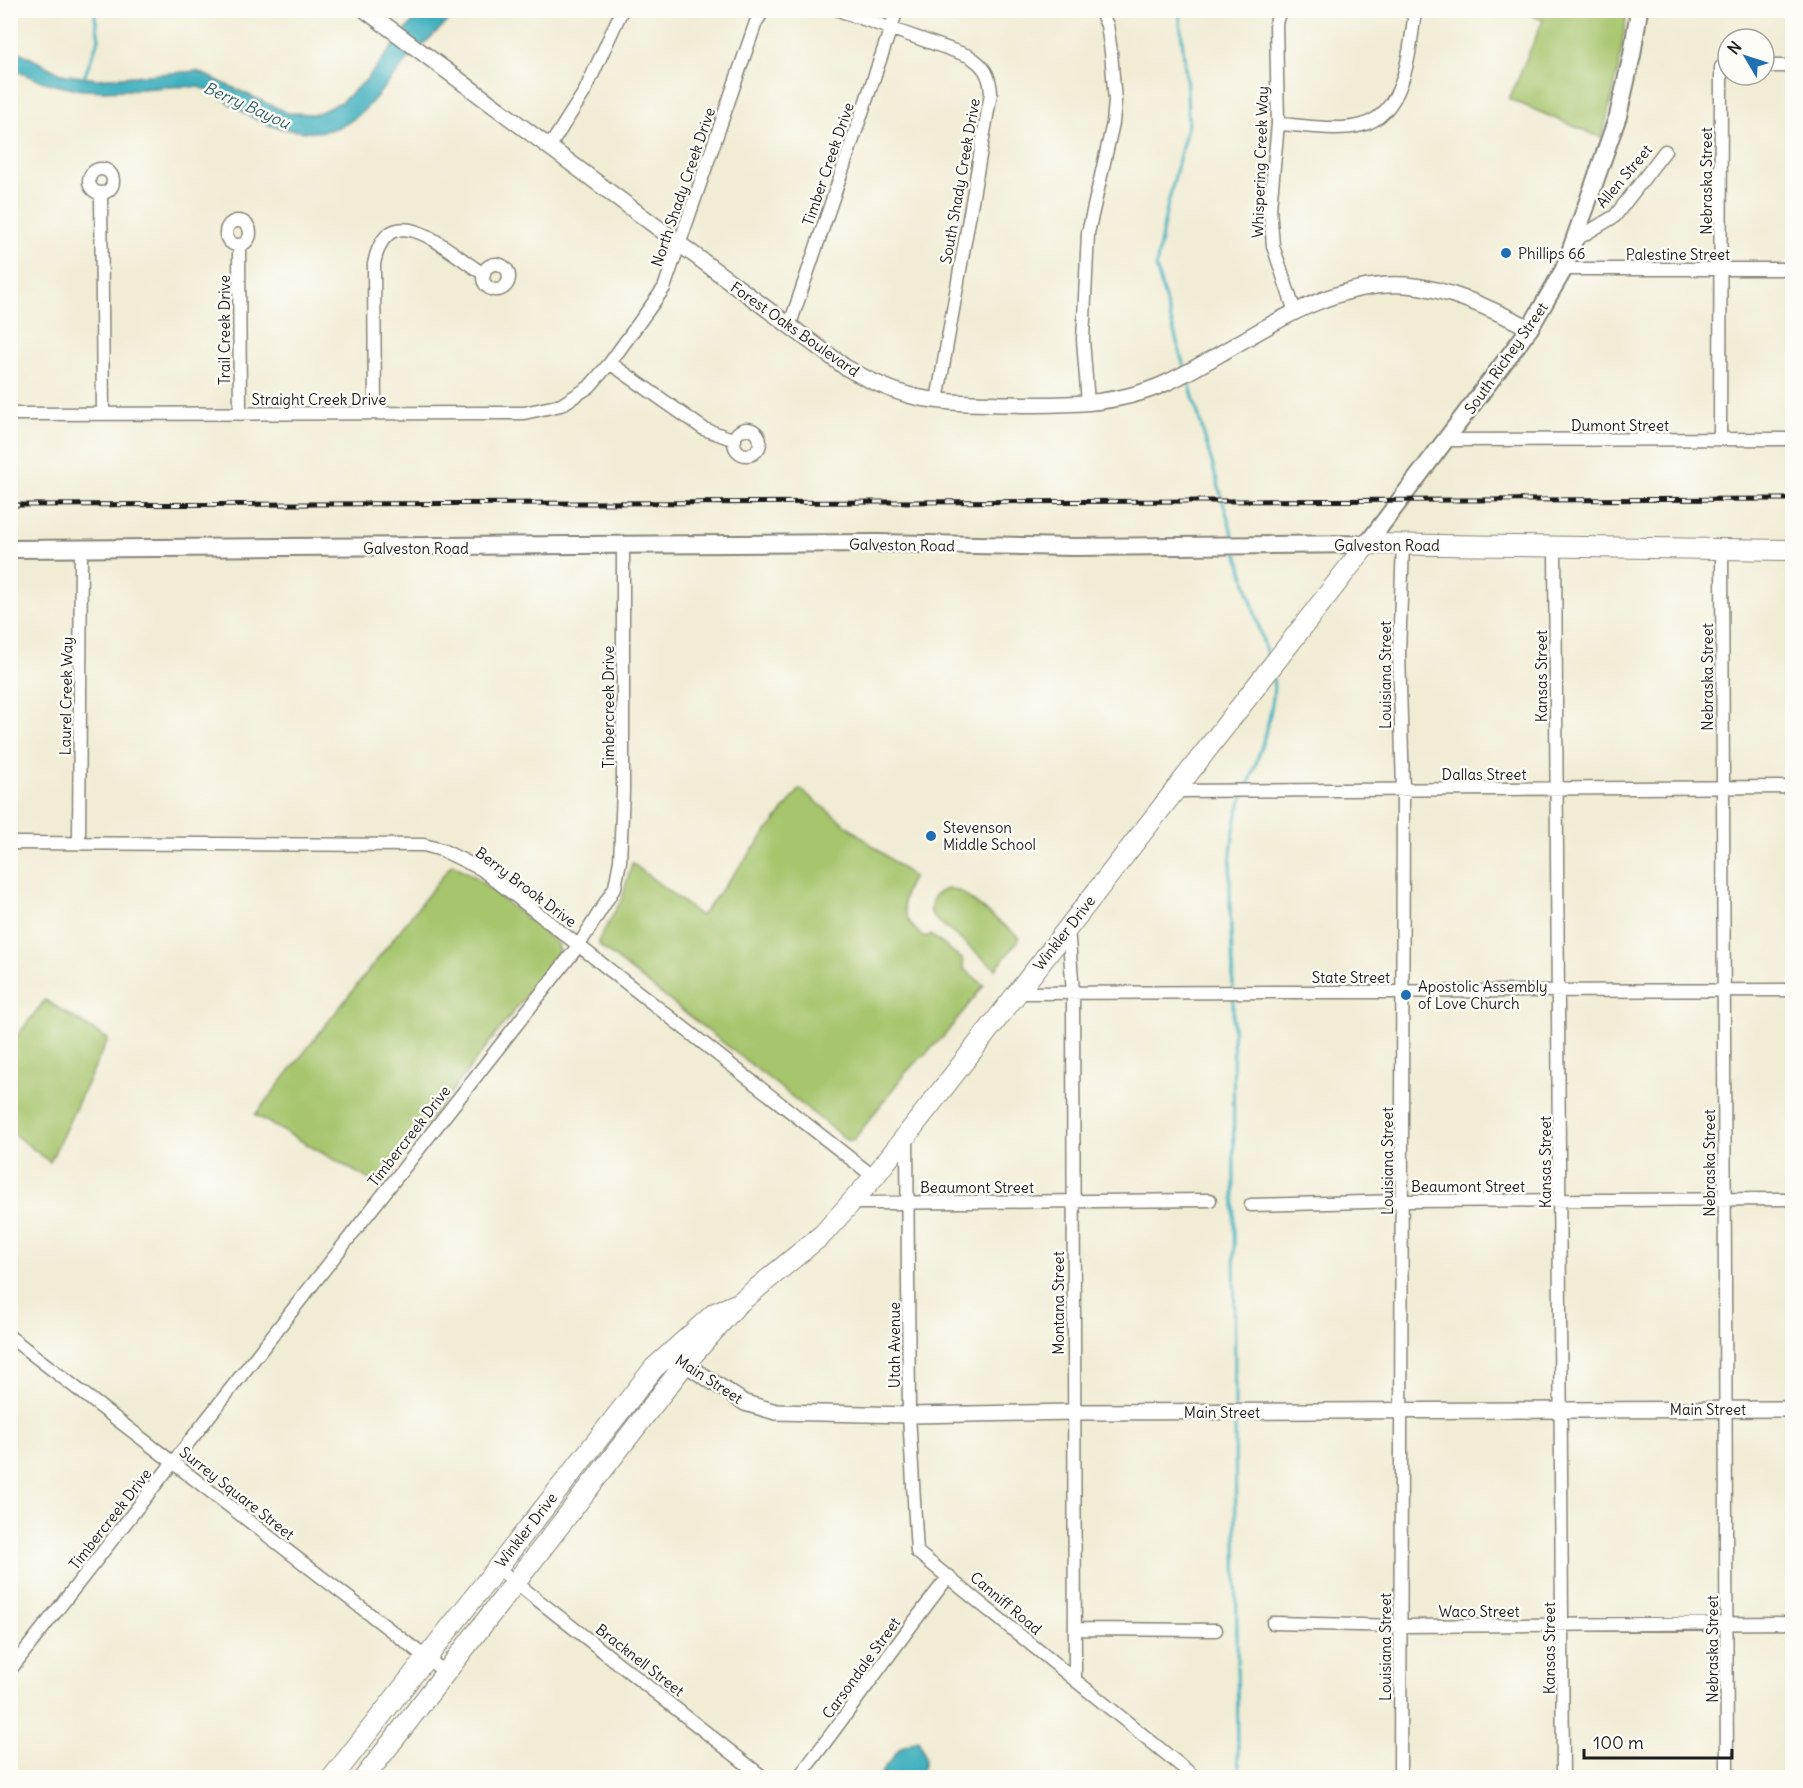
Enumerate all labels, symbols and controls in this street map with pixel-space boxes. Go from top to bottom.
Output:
north arrow [1716,27,1776,87]
text: N [1723,37,1746,58]
water label: Berry Bayou [201,77,295,134]
street label: Whispering Creek Way [1248,86,1272,238]
street label: South Shady Creek Drive [936,97,984,265]
street label: Timber Creek Drive [798,100,858,228]
street label: North Shady Creek Drive [647,105,719,269]
street label: Nebraska Street [1697,127,1716,235]
street label: Allen Street [1592,141,1656,211]
place label: Phillips 66 [1518,244,1585,263]
street label: Palestine Street [1626,245,1730,264]
marker: Phillips 66 [1499,246,1513,260]
street label: Trail Creek Drive [215,275,234,385]
street label: Forest Oaks Boulevard [727,277,863,381]
street label: South Richey Street [1460,298,1552,418]
street label: Straight Creek Drive [252,390,386,409]
street label: Dumont Street [1571,416,1669,435]
street label: Galveston Road [849,535,955,555]
street label: Galveston Road [1334,536,1440,555]
street label: Galveston Road [363,539,469,558]
street label: Louisiana Street [1376,621,1395,729]
street label: Nebraska Street [1698,623,1717,731]
street label: Kansas Street [1532,630,1551,722]
street label: Laurel Creek Way [55,636,77,756]
street label: Timbercreek Drive [599,646,618,768]
street label: Dallas Street [1442,765,1526,784]
place label: Stevenson Middle School [943,818,1036,854]
marker: Stevenson Middle School [924,829,938,843]
street label: Berry Brook Drive [472,843,580,931]
street label: Winkler Drive [1029,892,1099,974]
street label: State Street [1312,968,1390,987]
place label: Apostolic Assembly of Love Church [1418,977,1548,1013]
marker: Apostolic Assembly of Love Church [1399,988,1413,1002]
street label: Timbercreek Drive [364,1082,454,1190]
street label: Louisiana Street [1378,1107,1397,1215]
street label: Nebraska Street [1700,1109,1719,1217]
street label: Kansas Street [1536,1116,1555,1208]
street label: Beaumont Street [1411,1177,1525,1196]
street label: Beaumont Street [920,1178,1034,1197]
street label: Montana Street [1049,1251,1068,1355]
street label: Utah Avenue [885,1302,904,1388]
street label: Main Street [672,1350,746,1408]
street label: Main Street [1670,1400,1746,1419]
street label: Main Street [1184,1403,1260,1422]
street label: Surrey Square Street [176,1442,298,1544]
street label: Timbercreek Drive [65,1465,155,1573]
street label: Winkler Drive [491,1489,561,1571]
street label: Canniff Road [966,1568,1046,1639]
street label: Louisiana Street [1376,1593,1395,1701]
street label: Nebraska Street [1703,1595,1722,1703]
street label: Waco Street [1438,1602,1520,1621]
street label: Kansas Street [1540,1602,1559,1694]
street label: Carsondale Street [818,1614,904,1722]
street label: Bracknell Street [592,1620,688,1700]
scale bar [1584,1722,1732,1760]
text: 100 m [1593,1731,1644,1754]

